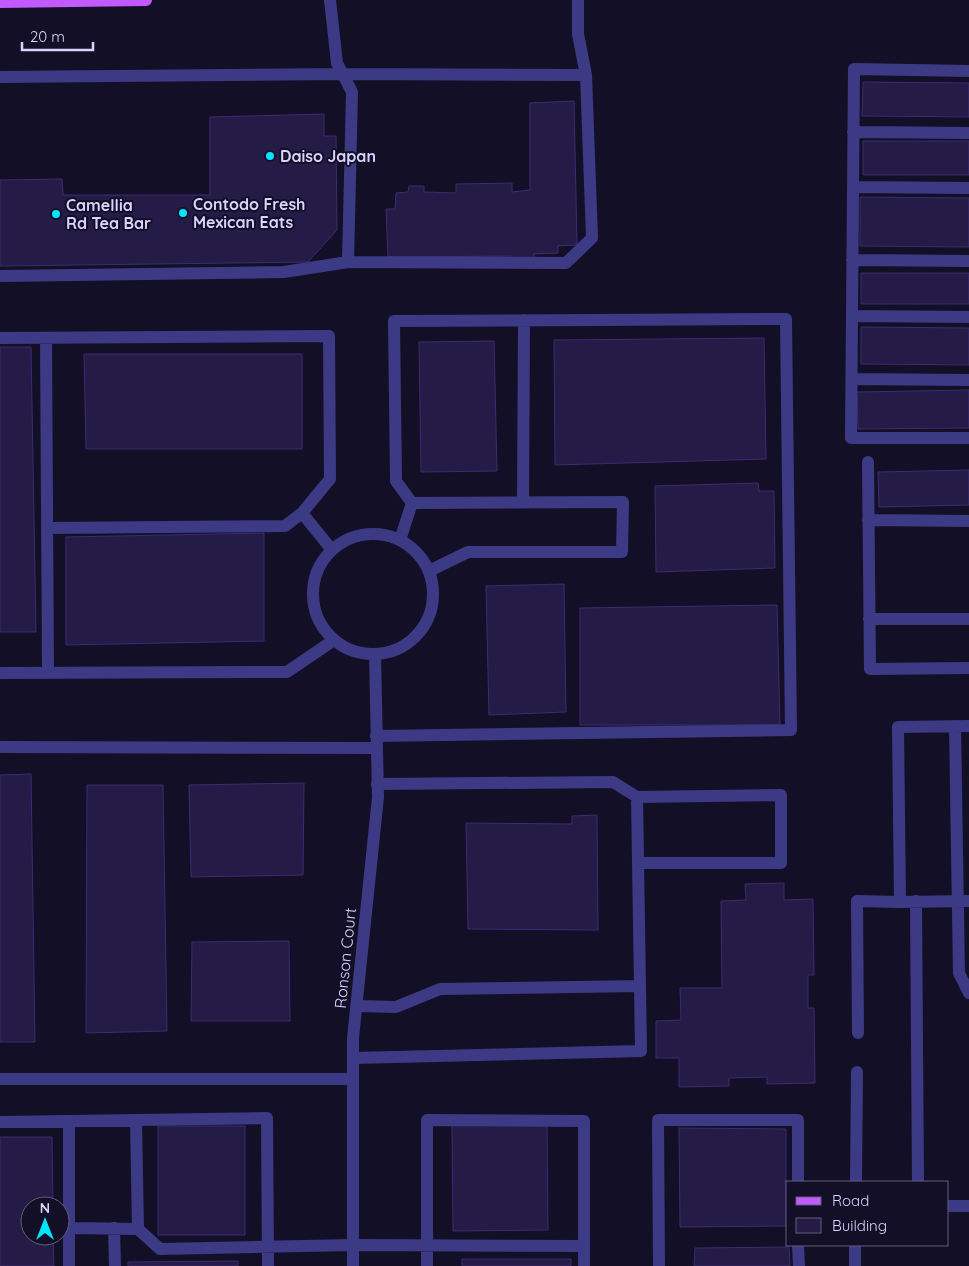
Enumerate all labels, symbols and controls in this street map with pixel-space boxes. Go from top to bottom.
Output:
scale bar [22,20,94,52]
text: 20 m [30,27,65,46]
place label: Daiso Japan [280,146,376,166]
marker: Daiso Japan [264,150,276,162]
place label: Contodo Fresh Mexican Eats [193,194,305,232]
place label: Camellia Rd Tea Bar [66,195,151,233]
marker: Contodo Fresh Mexican Eats [177,207,189,219]
marker: Camellia Rd Tea Bar [50,208,62,220]
street label: Ronson Court [330,907,360,1009]
legend [786,1181,949,1246]
text: Road [832,1191,869,1210]
north arrow [20,1196,70,1246]
text: N [40,1199,50,1217]
text: Building [832,1216,887,1235]

